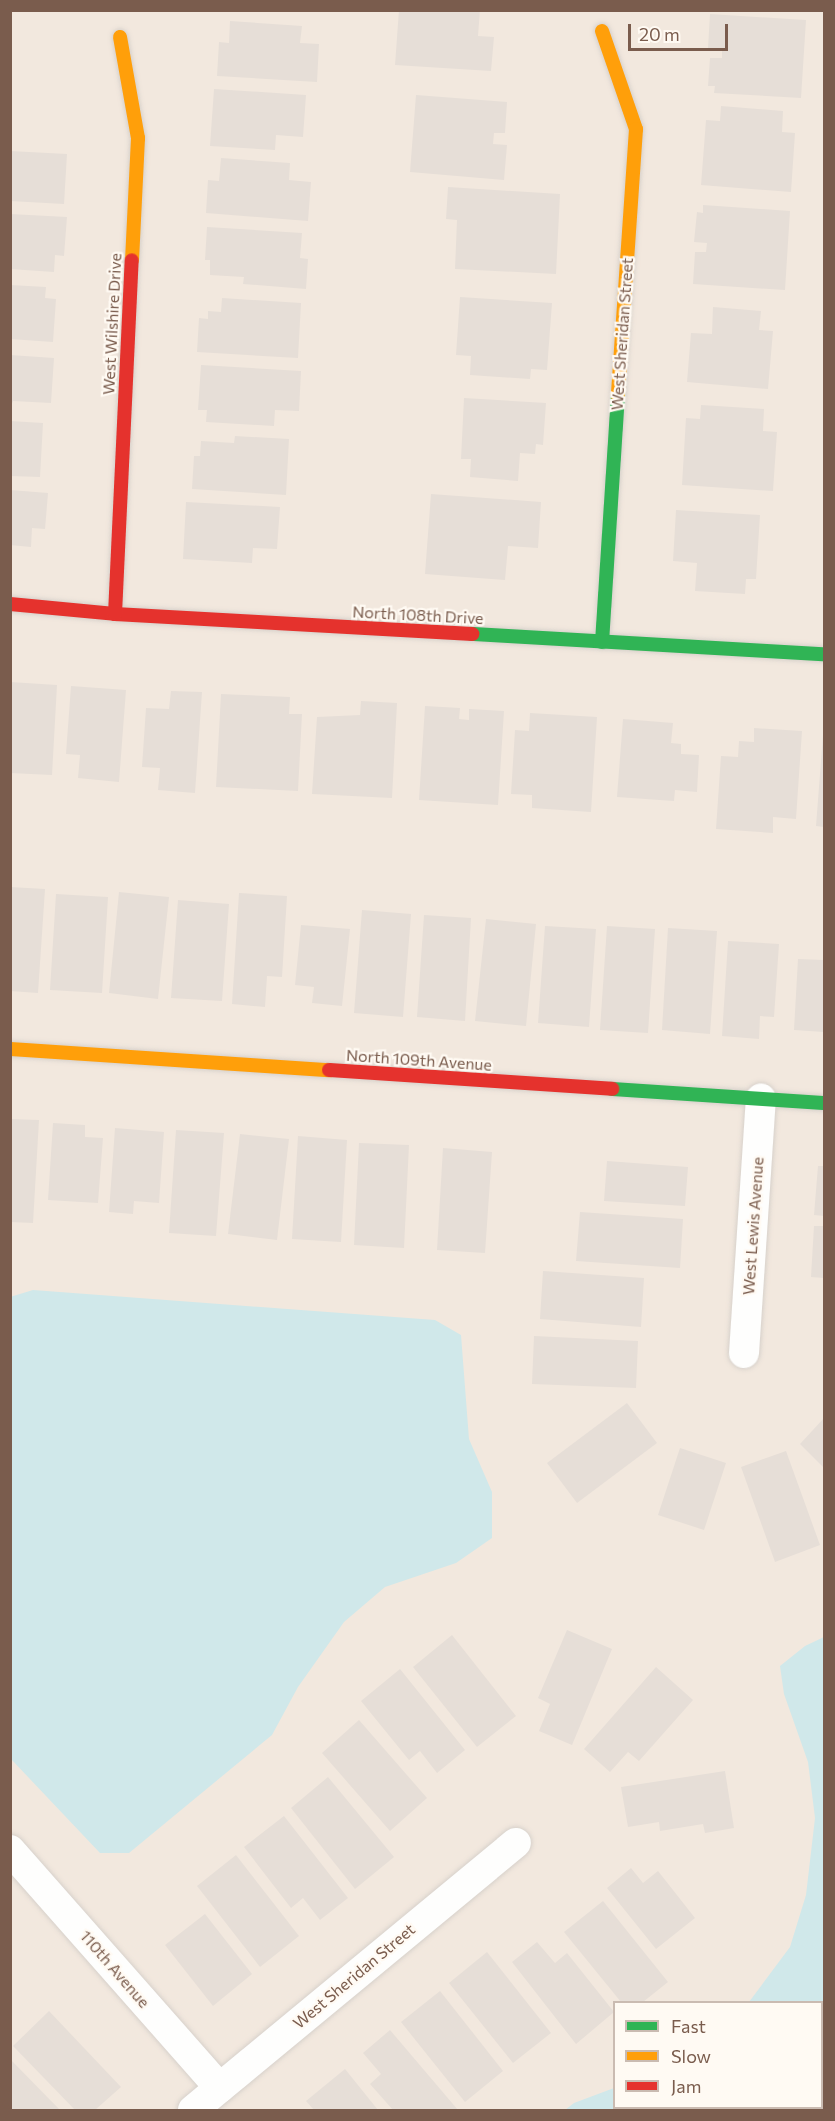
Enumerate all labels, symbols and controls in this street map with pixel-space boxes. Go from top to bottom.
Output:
scale bar [631,12,732,50]
text: 20 m [639,23,680,45]
street label: West Wilshire Drive [99,253,125,395]
street label: West Sheridan Street [607,257,637,411]
street label: North 108th Drive [352,602,484,628]
street label: North 109th Avenue [346,1045,492,1075]
street label: West Lewis Avenue [739,1156,767,1296]
street label: West Sheridan Street [289,1919,419,2033]
street label: 110th Avenue [76,1926,154,2012]
legend [613,2001,823,2109]
text: Fast [671,2015,706,2037]
text: Slow [671,2045,711,2067]
text: Jam [671,2075,701,2097]

